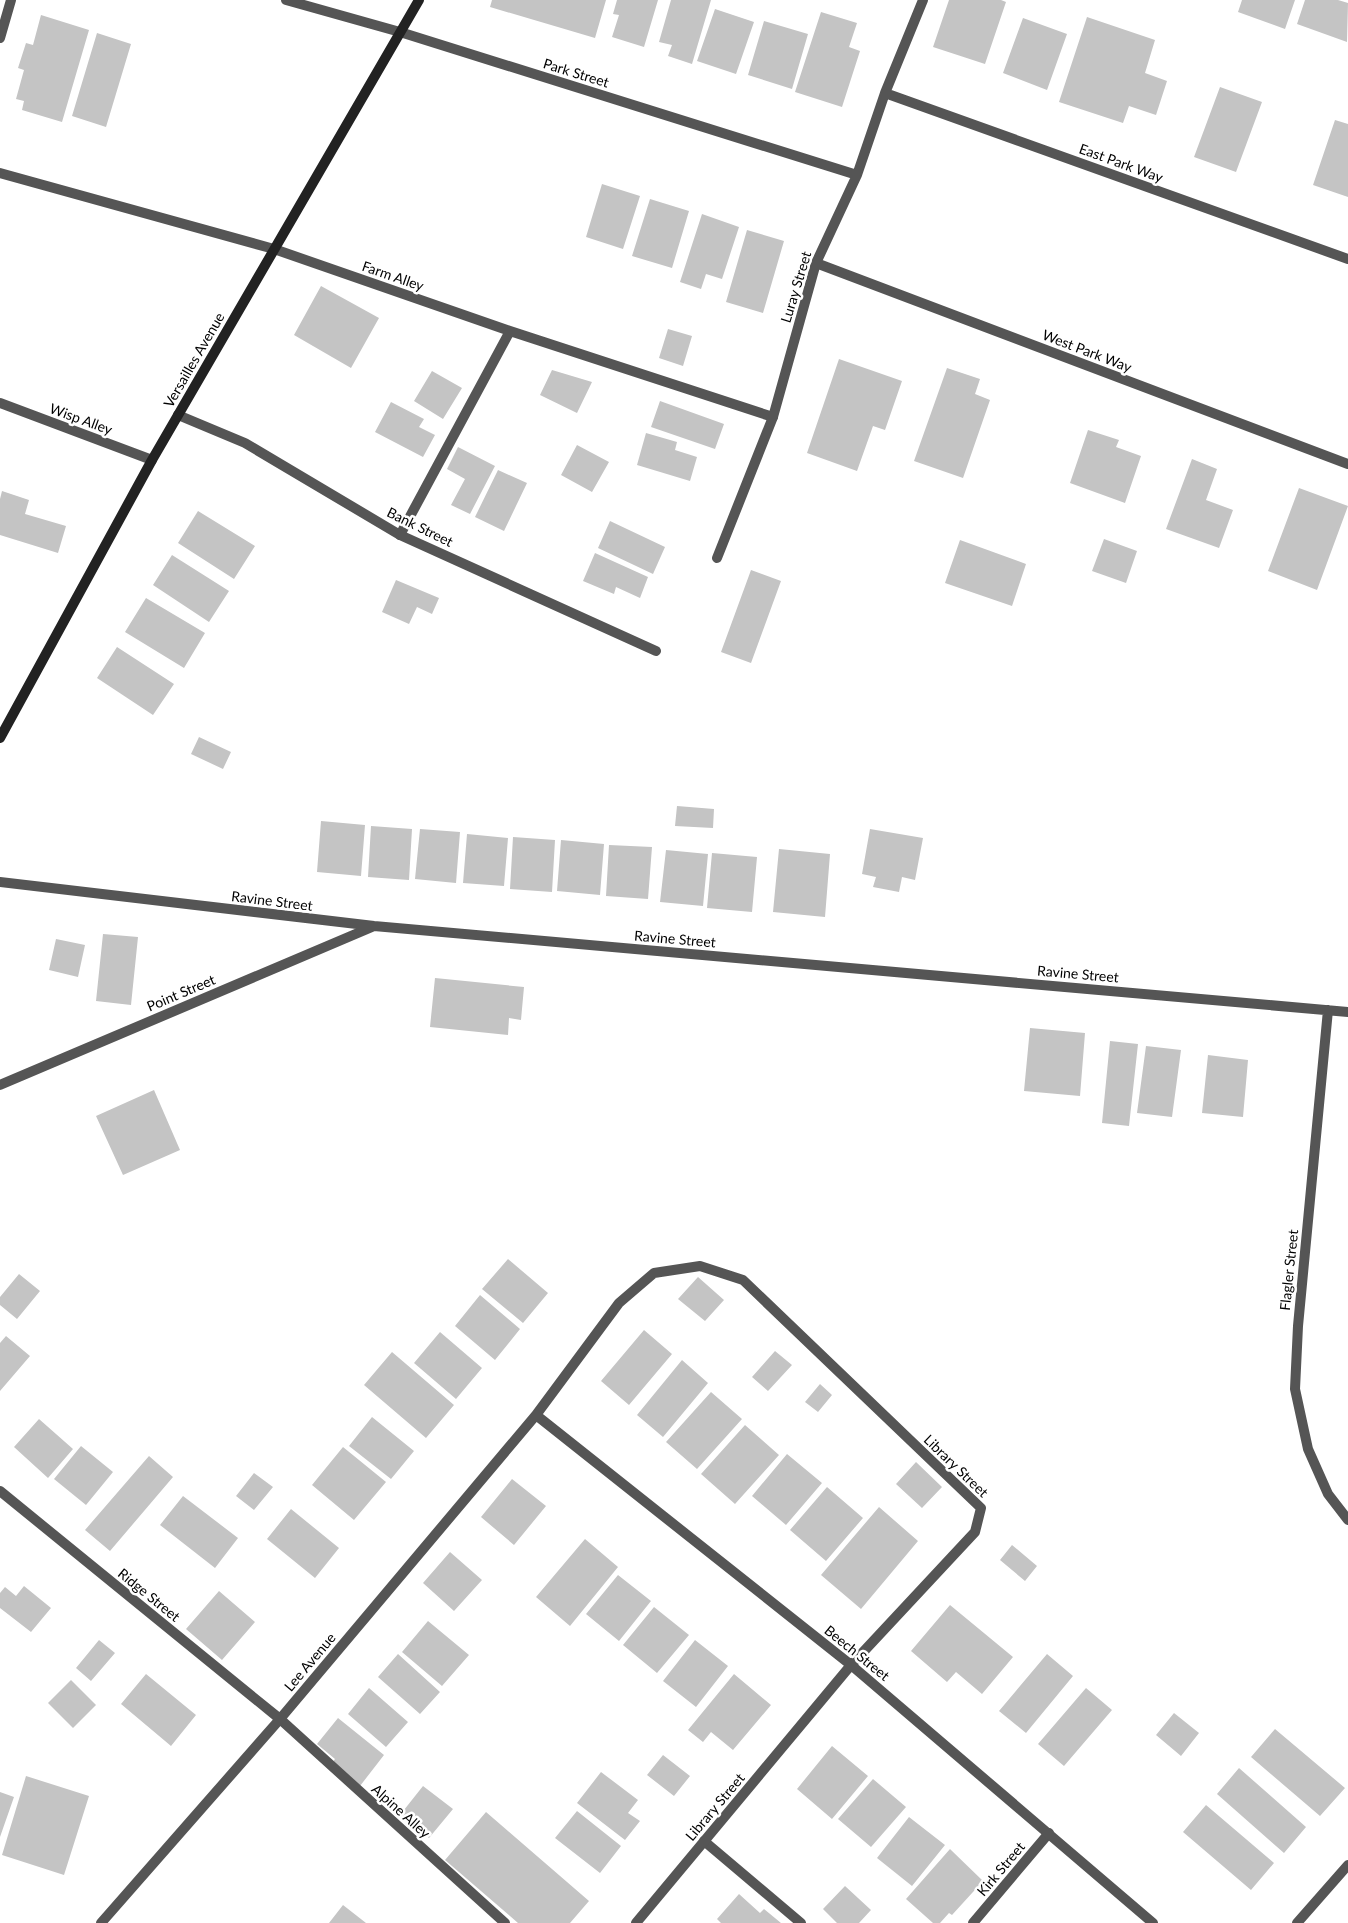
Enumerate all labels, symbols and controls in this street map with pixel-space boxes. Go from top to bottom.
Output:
street label: Park Street [541,54,611,91]
street label: East Park Way [1077,139,1166,186]
street label: Luray Street [777,249,814,325]
street label: Farm Alley [360,257,427,294]
street label: Versailles Avenue [160,309,228,410]
street label: West Park Way [1040,326,1135,376]
street label: Wisp Alley [48,399,115,438]
street label: Bank Street [384,503,456,550]
street label: Ravine Street [230,887,314,914]
street label: Ravine Street [634,926,716,951]
street label: Ravine Street [1037,961,1119,986]
street label: Point Street [144,971,218,1015]
street label: Flagler Street [1276,1229,1301,1311]
street label: Library Street [921,1431,992,1500]
street label: Ridge Street [115,1564,184,1625]
street label: Beech Street [821,1621,893,1684]
street label: Lee Avenue [280,1629,339,1694]
street label: Library Street [682,1770,748,1844]
street label: Alpine Alley [369,1780,435,1842]
street label: Kirk Street [973,1838,1028,1899]

